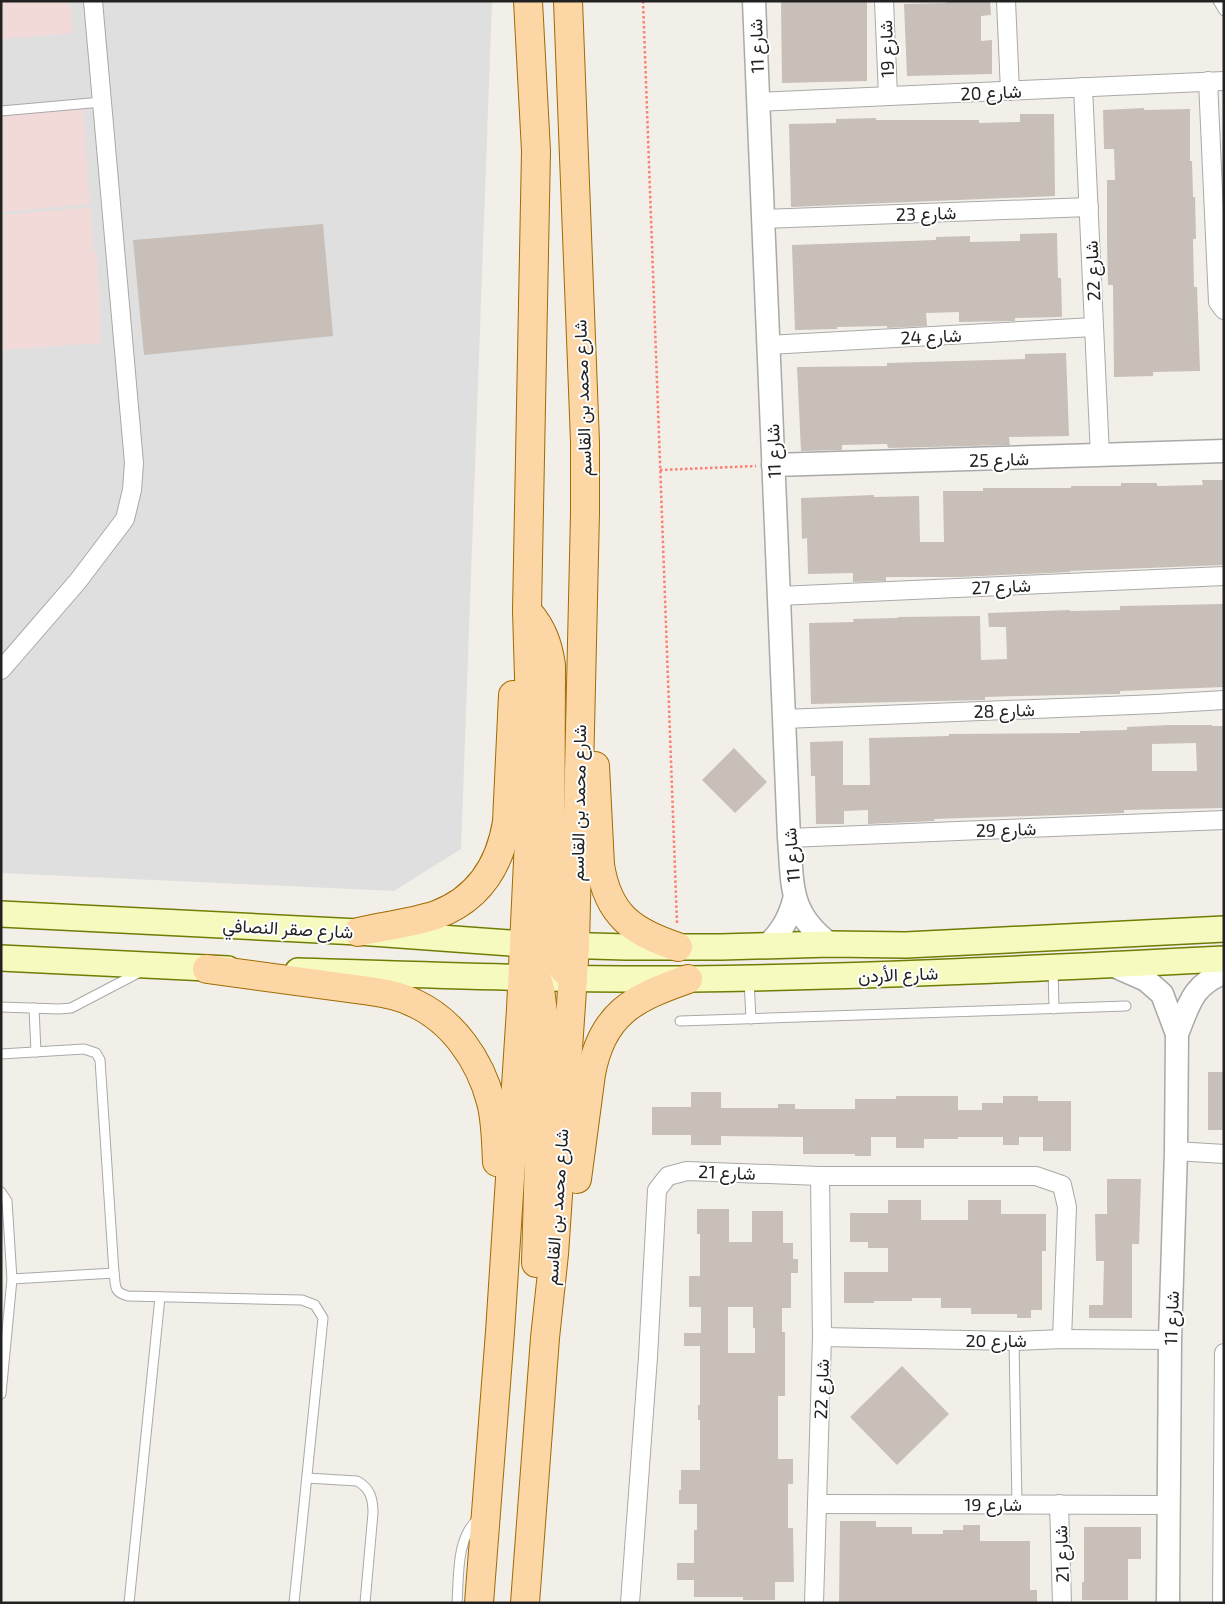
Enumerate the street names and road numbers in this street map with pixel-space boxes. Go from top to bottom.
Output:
street label: شارع 11 [744,18,770,74]
street label: شارع 19 [874,20,900,78]
street label: شارع 20 [960,79,1022,107]
street label: شارع 23 [895,201,957,227]
street label: شارع 22 [1079,240,1107,302]
street label: شارع محمد بن القاسم [568,319,598,477]
street label: شارع 24 [900,323,962,351]
street label: شارع 11 [761,423,787,479]
street label: شارع 25 [969,447,1029,473]
street label: شارع 27 [971,573,1031,601]
street label: شارع 28 [973,698,1035,724]
street label: شارع محمد بن القاسم [566,724,592,882]
street label: شارع 29 [975,817,1037,843]
street label: شارع 11 [778,827,806,883]
street label: شارع صقر النصافي [222,914,354,947]
street label: شارع الأردن [858,962,939,988]
street label: شارع محمد بن القاسم [540,1128,574,1286]
street label: شارع 21 [698,1160,756,1186]
street label: شارع 11 [1159,1290,1185,1346]
street label: شارع 20 [965,1329,1027,1353]
street label: شارع 22 [809,1358,835,1420]
street label: شارع 19 [964,1493,1022,1517]
street label: شارع 21 [1049,1525,1075,1583]

